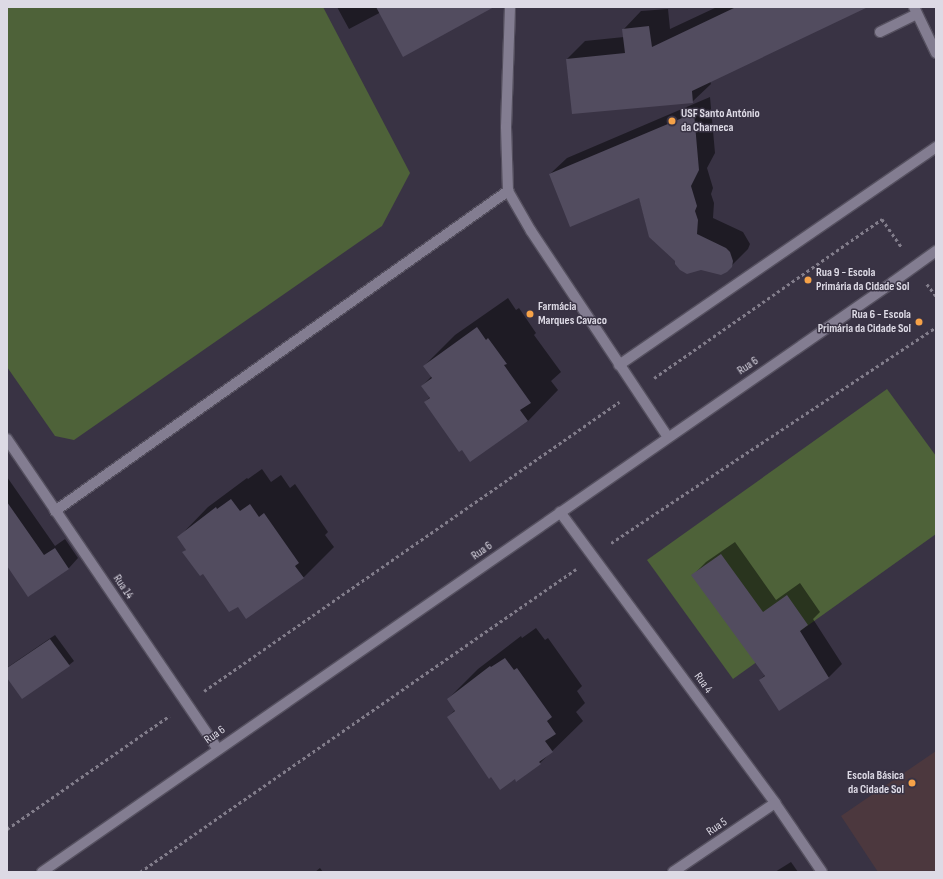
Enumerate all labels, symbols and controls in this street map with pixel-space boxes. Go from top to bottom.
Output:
place label: USF Santo António da Charneca [681,107,760,135]
marker: USF Santo António da Charneca [666,115,678,127]
place label: Rua 9 - Escola Primária da Cidade Sol [816,266,909,294]
marker: Rua 9 - Escola Primária da Cidade Sol [803,275,813,285]
place label: Farmácia Marques Cavaco [538,300,607,328]
place label: Rua 6 - Escola Primária da Cidade Sol [818,308,911,336]
marker: Farmácia Marques Cavaco [525,309,535,319]
marker: Rua 6 - Escola Primária da Cidade Sol [914,317,924,327]
street label: Rua 6 [735,354,761,378]
street label: Rua 6 [469,539,495,563]
street label: Rua 14 [110,572,136,602]
street label: Rua 4 [691,670,715,696]
street label: Rua 6 [202,723,228,747]
place label: Escola Básica da Cidade Sol [847,769,904,797]
marker: Escola Básica da Cidade Sol [907,778,917,788]
street label: Rua 5 [704,815,730,839]

